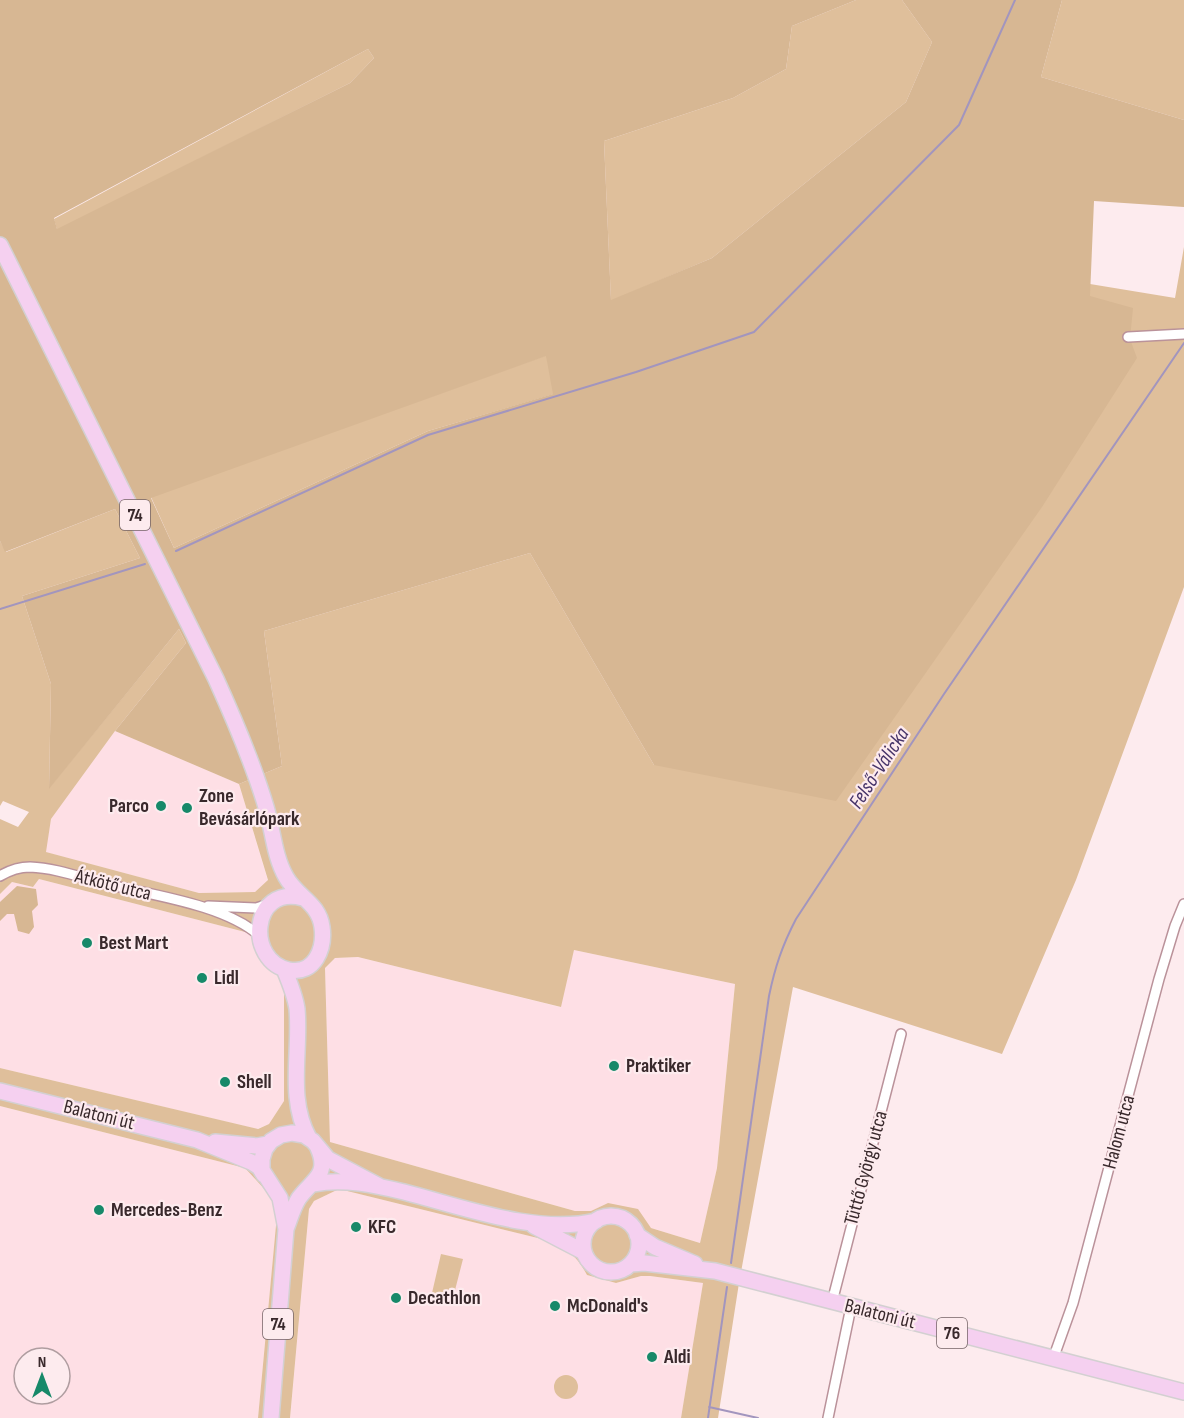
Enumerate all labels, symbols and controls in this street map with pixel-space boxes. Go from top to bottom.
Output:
road number: 74 [120,500,150,530]
water label: Felső-Válicka [844,722,915,813]
place label: Zone Bevásárlópark [199,784,300,831]
place label: Parco [109,794,149,818]
marker: Parco [154,799,168,813]
marker: Zone Bevásárlópark [180,801,194,815]
street label: Átkötő utca [72,864,153,906]
place label: Best Mart [99,931,169,955]
marker: Best Mart [80,936,94,950]
place label: Lidl [214,966,239,990]
marker: Lidl [195,971,209,985]
place label: Praktiker [626,1054,691,1078]
marker: Praktiker [607,1059,621,1073]
place label: Shell [237,1070,272,1094]
marker: Shell [218,1075,232,1089]
street label: Halom utca [1098,1092,1140,1172]
street label: Balatoni út [61,1095,137,1135]
street label: Tüttő György utca [839,1108,893,1228]
place label: Mercedes-Benz [111,1198,223,1222]
marker: Mercedes-Benz [92,1203,106,1217]
place label: KFC [368,1215,396,1239]
marker: KFC [349,1220,363,1234]
place label: Decathlon [408,1286,481,1310]
marker: Decathlon [389,1291,403,1305]
place label: McDonald's [567,1294,649,1318]
street label: Balatoni út [842,1294,918,1334]
marker: McDonald's [548,1299,562,1313]
road number: 74 [263,1309,293,1339]
road number: 76 [937,1318,967,1348]
place label: Aldi [663,1345,691,1369]
north arrow [12,1346,72,1406]
marker: Aldi [645,1350,659,1364]
text: N [38,1353,46,1372]

